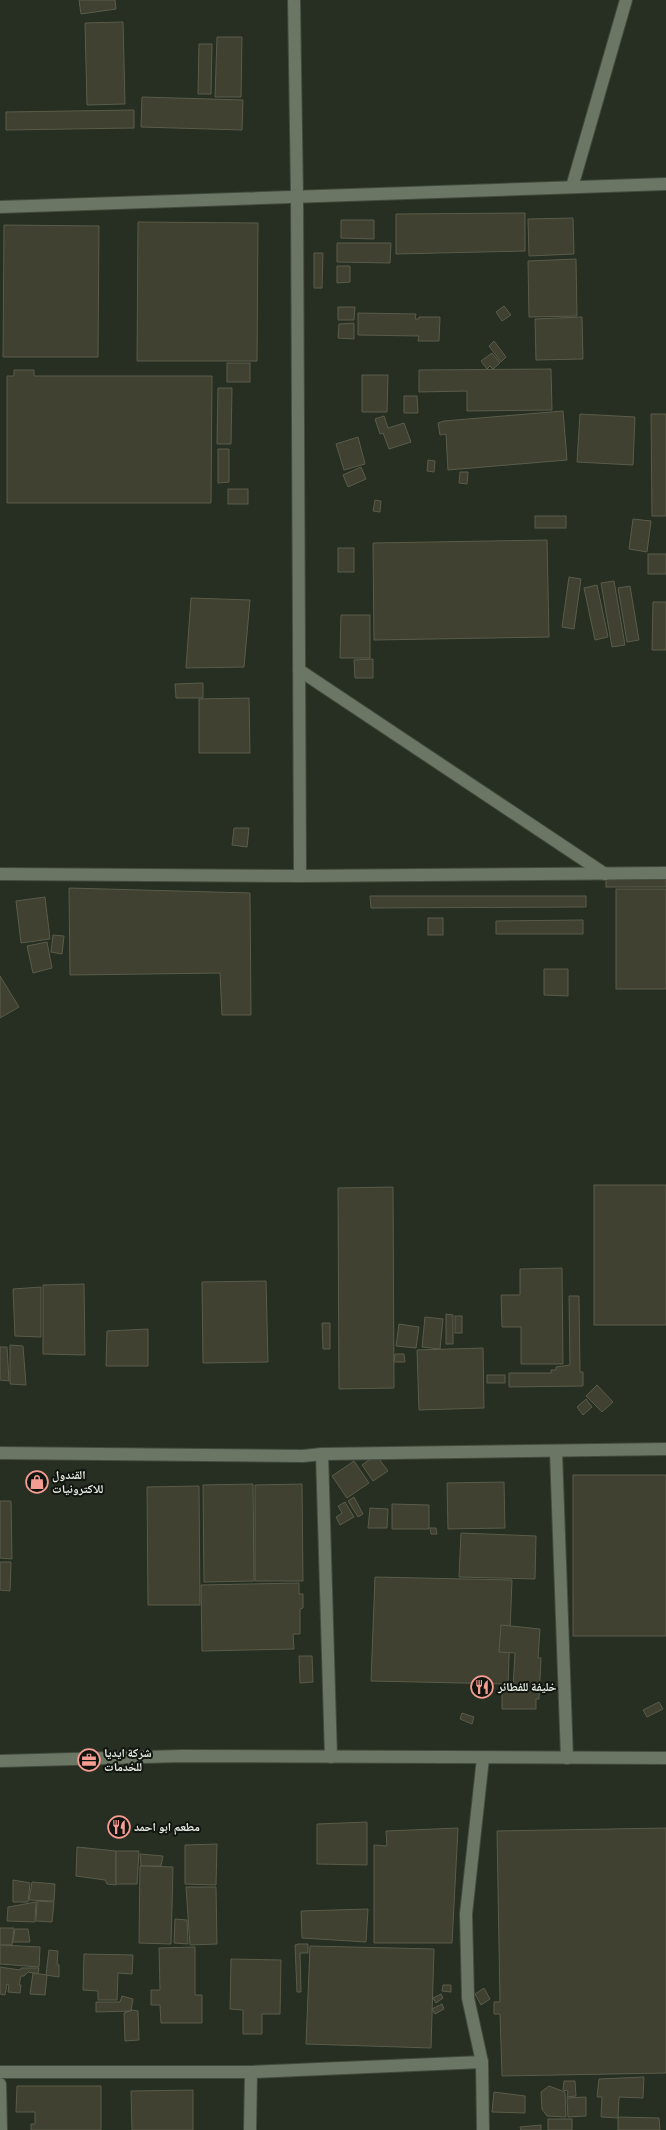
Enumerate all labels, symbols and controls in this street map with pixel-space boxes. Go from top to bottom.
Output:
place label: القندول للاكترونيات [52,1467,103,1496]
shop icon: القندول للاكترونيات [24,1469,50,1495]
restaurant icon: خليفة للفطائر [469,1674,495,1700]
place label: خليفة للفطائر [497,1679,557,1694]
place label: شركة ايديا للخدمات [104,1745,152,1773]
office icon: شركة ايديا للخدمات [76,1747,102,1773]
restaurant icon: مطعم ابو احمد [106,1814,132,1840]
place label: مطعم ابو احمد [134,1819,200,1835]

